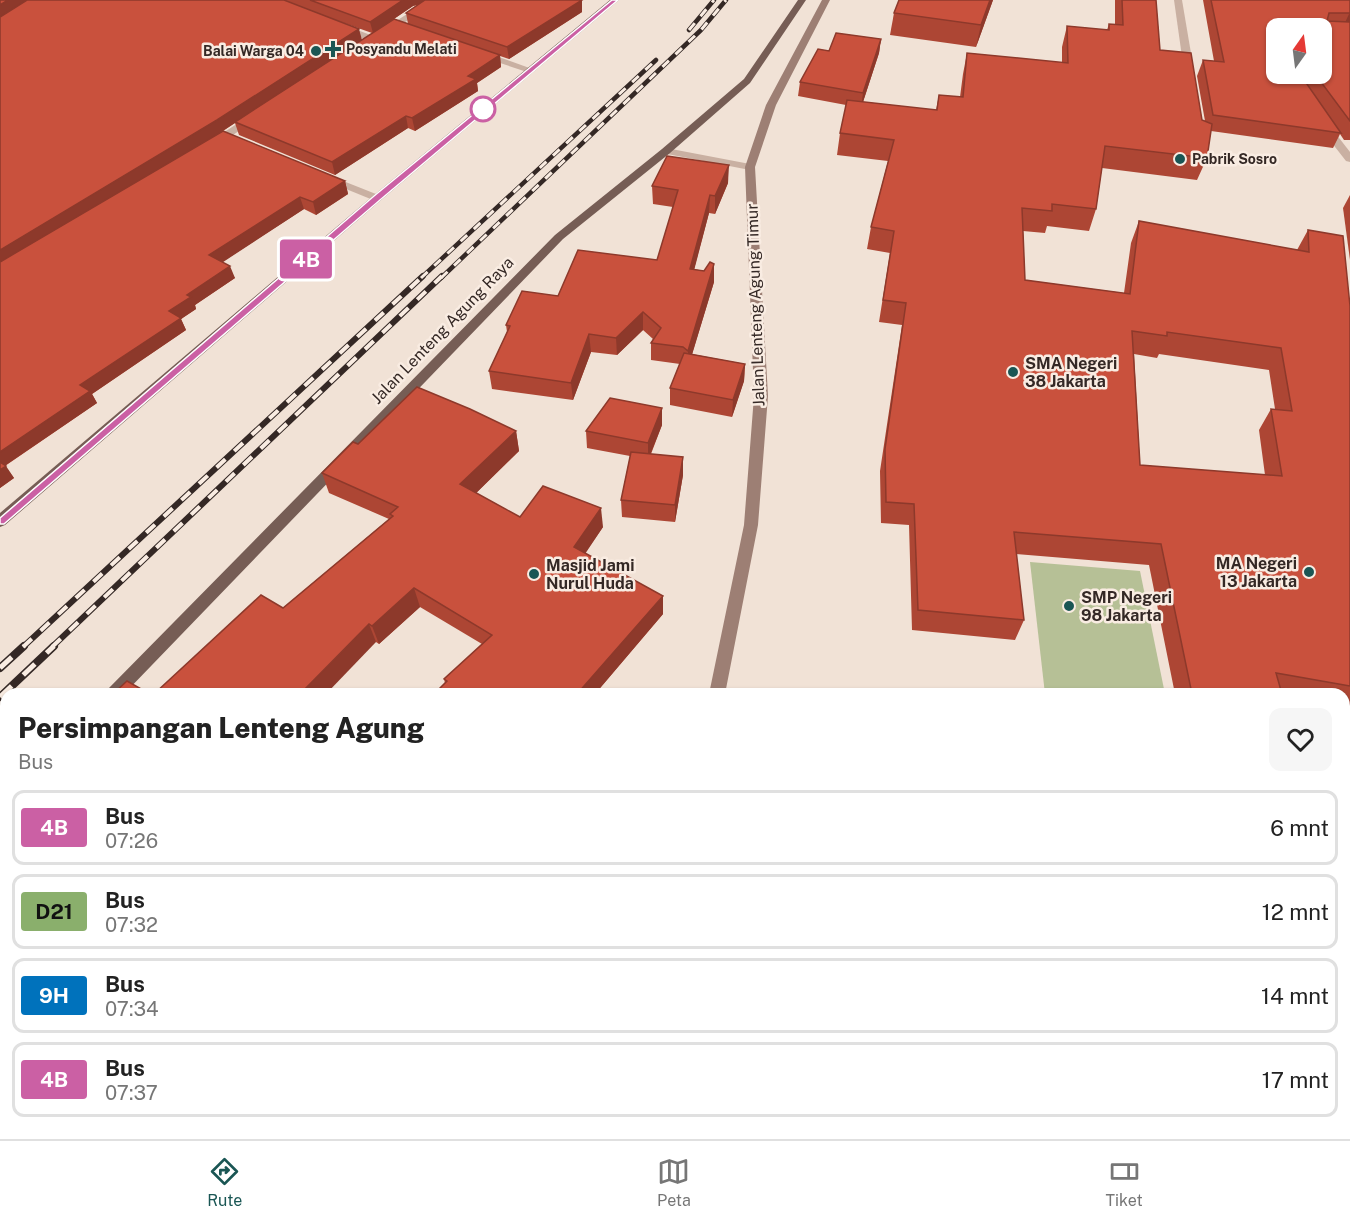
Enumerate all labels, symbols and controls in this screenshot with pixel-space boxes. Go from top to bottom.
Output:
north arrow [1266,18,1332,84]
map controls [1266,18,1332,84]
marker: Posyandu Melati [324,40,342,58]
place label: Posyandu Melati [346,41,457,57]
place label: Balai Warga 04 [203,43,304,59]
marker: Balai Warga 04 [309,44,323,58]
unlabelled marker [470,96,496,122]
place label: Pabrik Sosro [1192,151,1277,167]
marker: Pabrik Sosro [1173,152,1187,166]
street label: Jalan Lenteng Agung Timur [742,203,769,407]
line badge: 4B [279,240,333,278]
text: 4B [292,247,320,272]
street label: Jalan Lenteng Agung Raya [367,253,517,408]
place label: SMA Negeri 38 Jakarta [1025,354,1117,391]
marker: SMA Negeri 38 Jakarta [1006,365,1020,379]
place label: MA Negeri 13 Jakarta [1216,554,1297,591]
place label: Masjid Jami Nurul Huda [546,556,634,593]
marker: MA Negeri 13 Jakarta [1302,565,1316,579]
marker: Masjid Jami Nurul Huda [527,567,541,581]
place label: SMP Negeri 98 Jakarta [1081,588,1172,625]
marker: SMP Negeri 98 Jakarta [1062,599,1076,613]
button: heart [1269,708,1332,771]
text: Persimpangan Lenteng Agung [18,711,424,744]
text: Bus [18,750,53,774]
text: Bus [105,803,145,829]
text: 4B [40,815,68,840]
text: 6 mnt [1270,815,1329,841]
text: 07:26 [105,829,158,853]
text: Bus [105,887,145,913]
text: D21 [35,899,73,924]
text: 12 mnt [1262,899,1329,925]
text: 07:32 [105,913,158,937]
text: Bus [105,971,145,997]
text: 9H [39,983,69,1008]
text: 14 mnt [1261,983,1329,1009]
text: 07:34 [105,997,159,1021]
text: Bus [105,1055,145,1081]
text: 4B [40,1067,68,1092]
text: 17 mnt [1262,1067,1329,1093]
text: 07:37 [105,1081,158,1105]
tab: Rute [207,1155,242,1210]
tab: Peta [657,1155,691,1210]
tab: Tiket [1106,1155,1143,1210]

